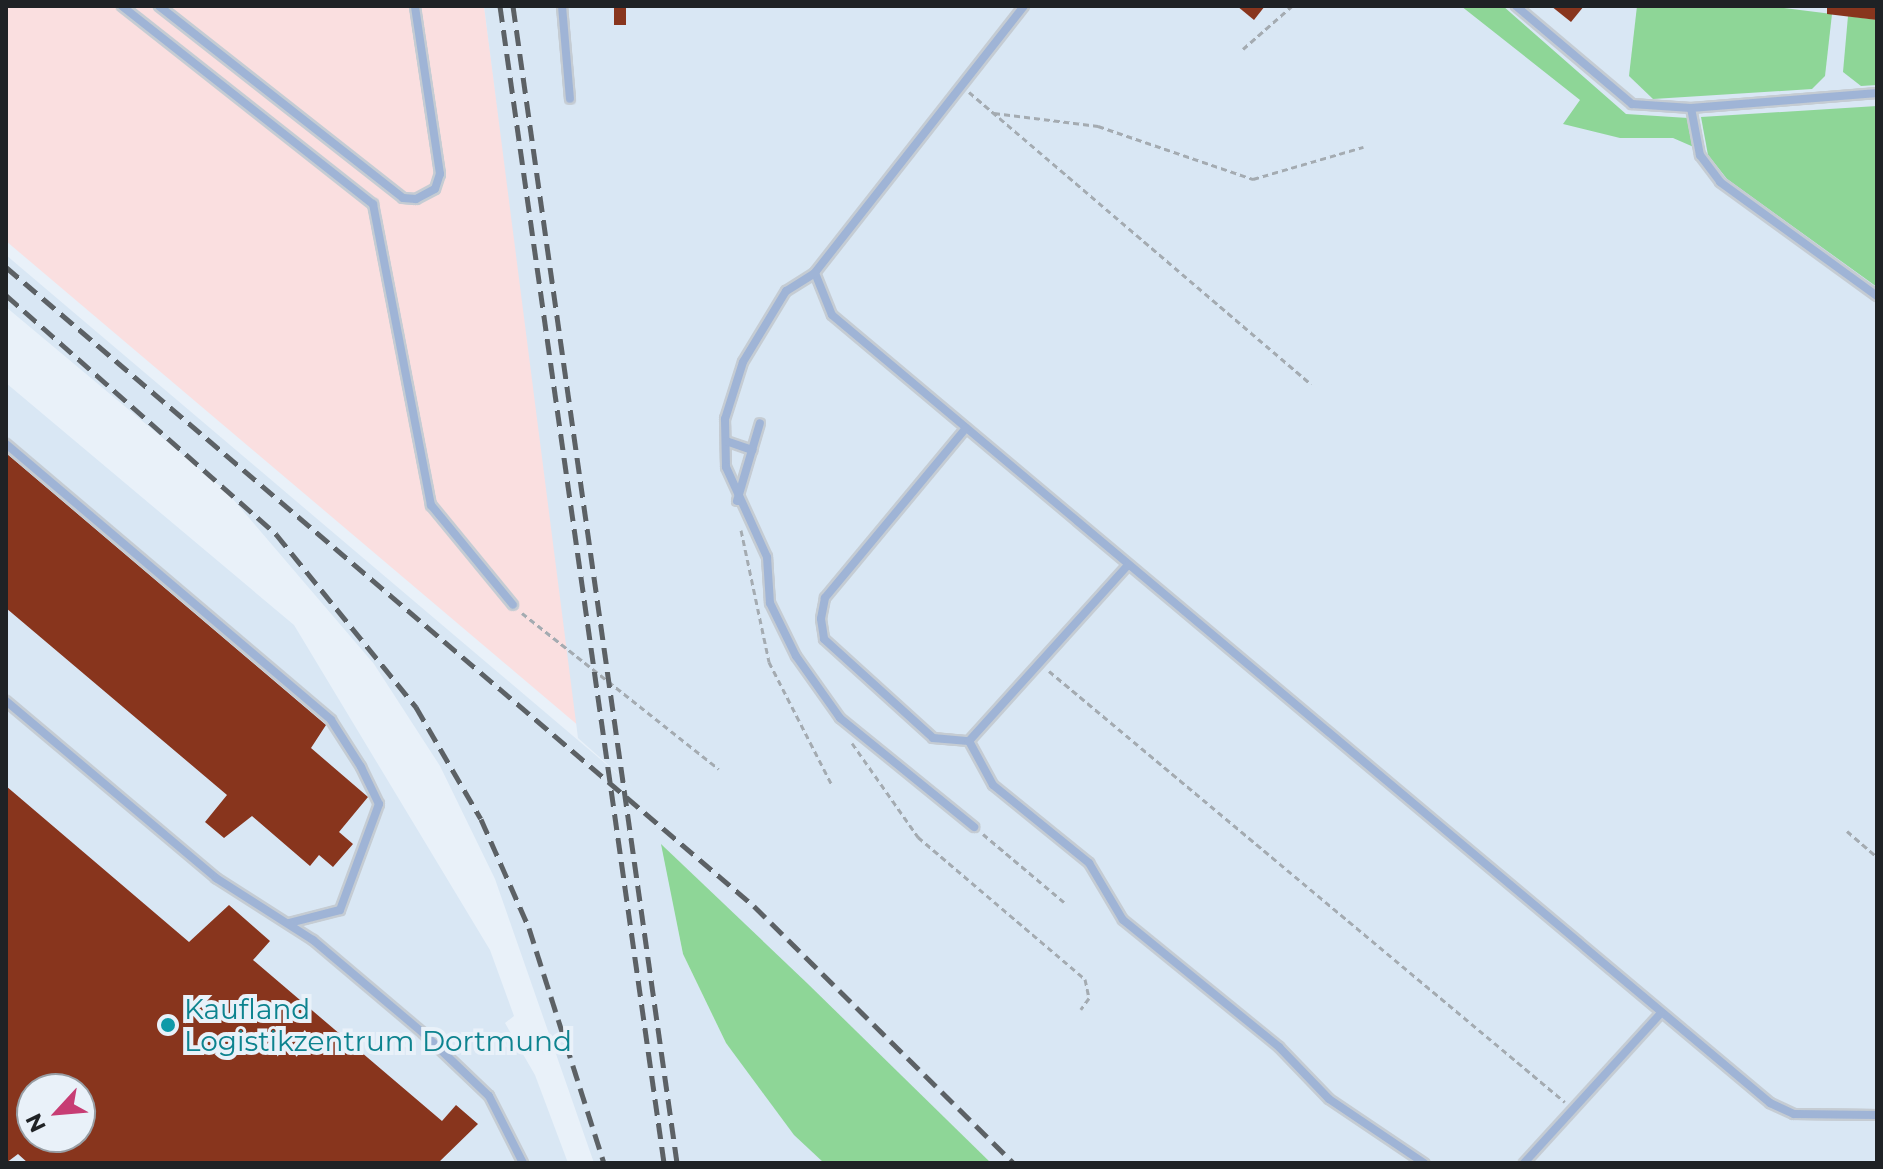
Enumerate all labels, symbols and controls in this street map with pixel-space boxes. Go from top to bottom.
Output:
place label: Kaufland Logistikzentrum Dortmund [184,992,572,1058]
marker: Kaufland Logistikzentrum Dortmund [159,1016,177,1034]
north arrow [16,1073,96,1153]
text: N [20,1109,52,1137]

